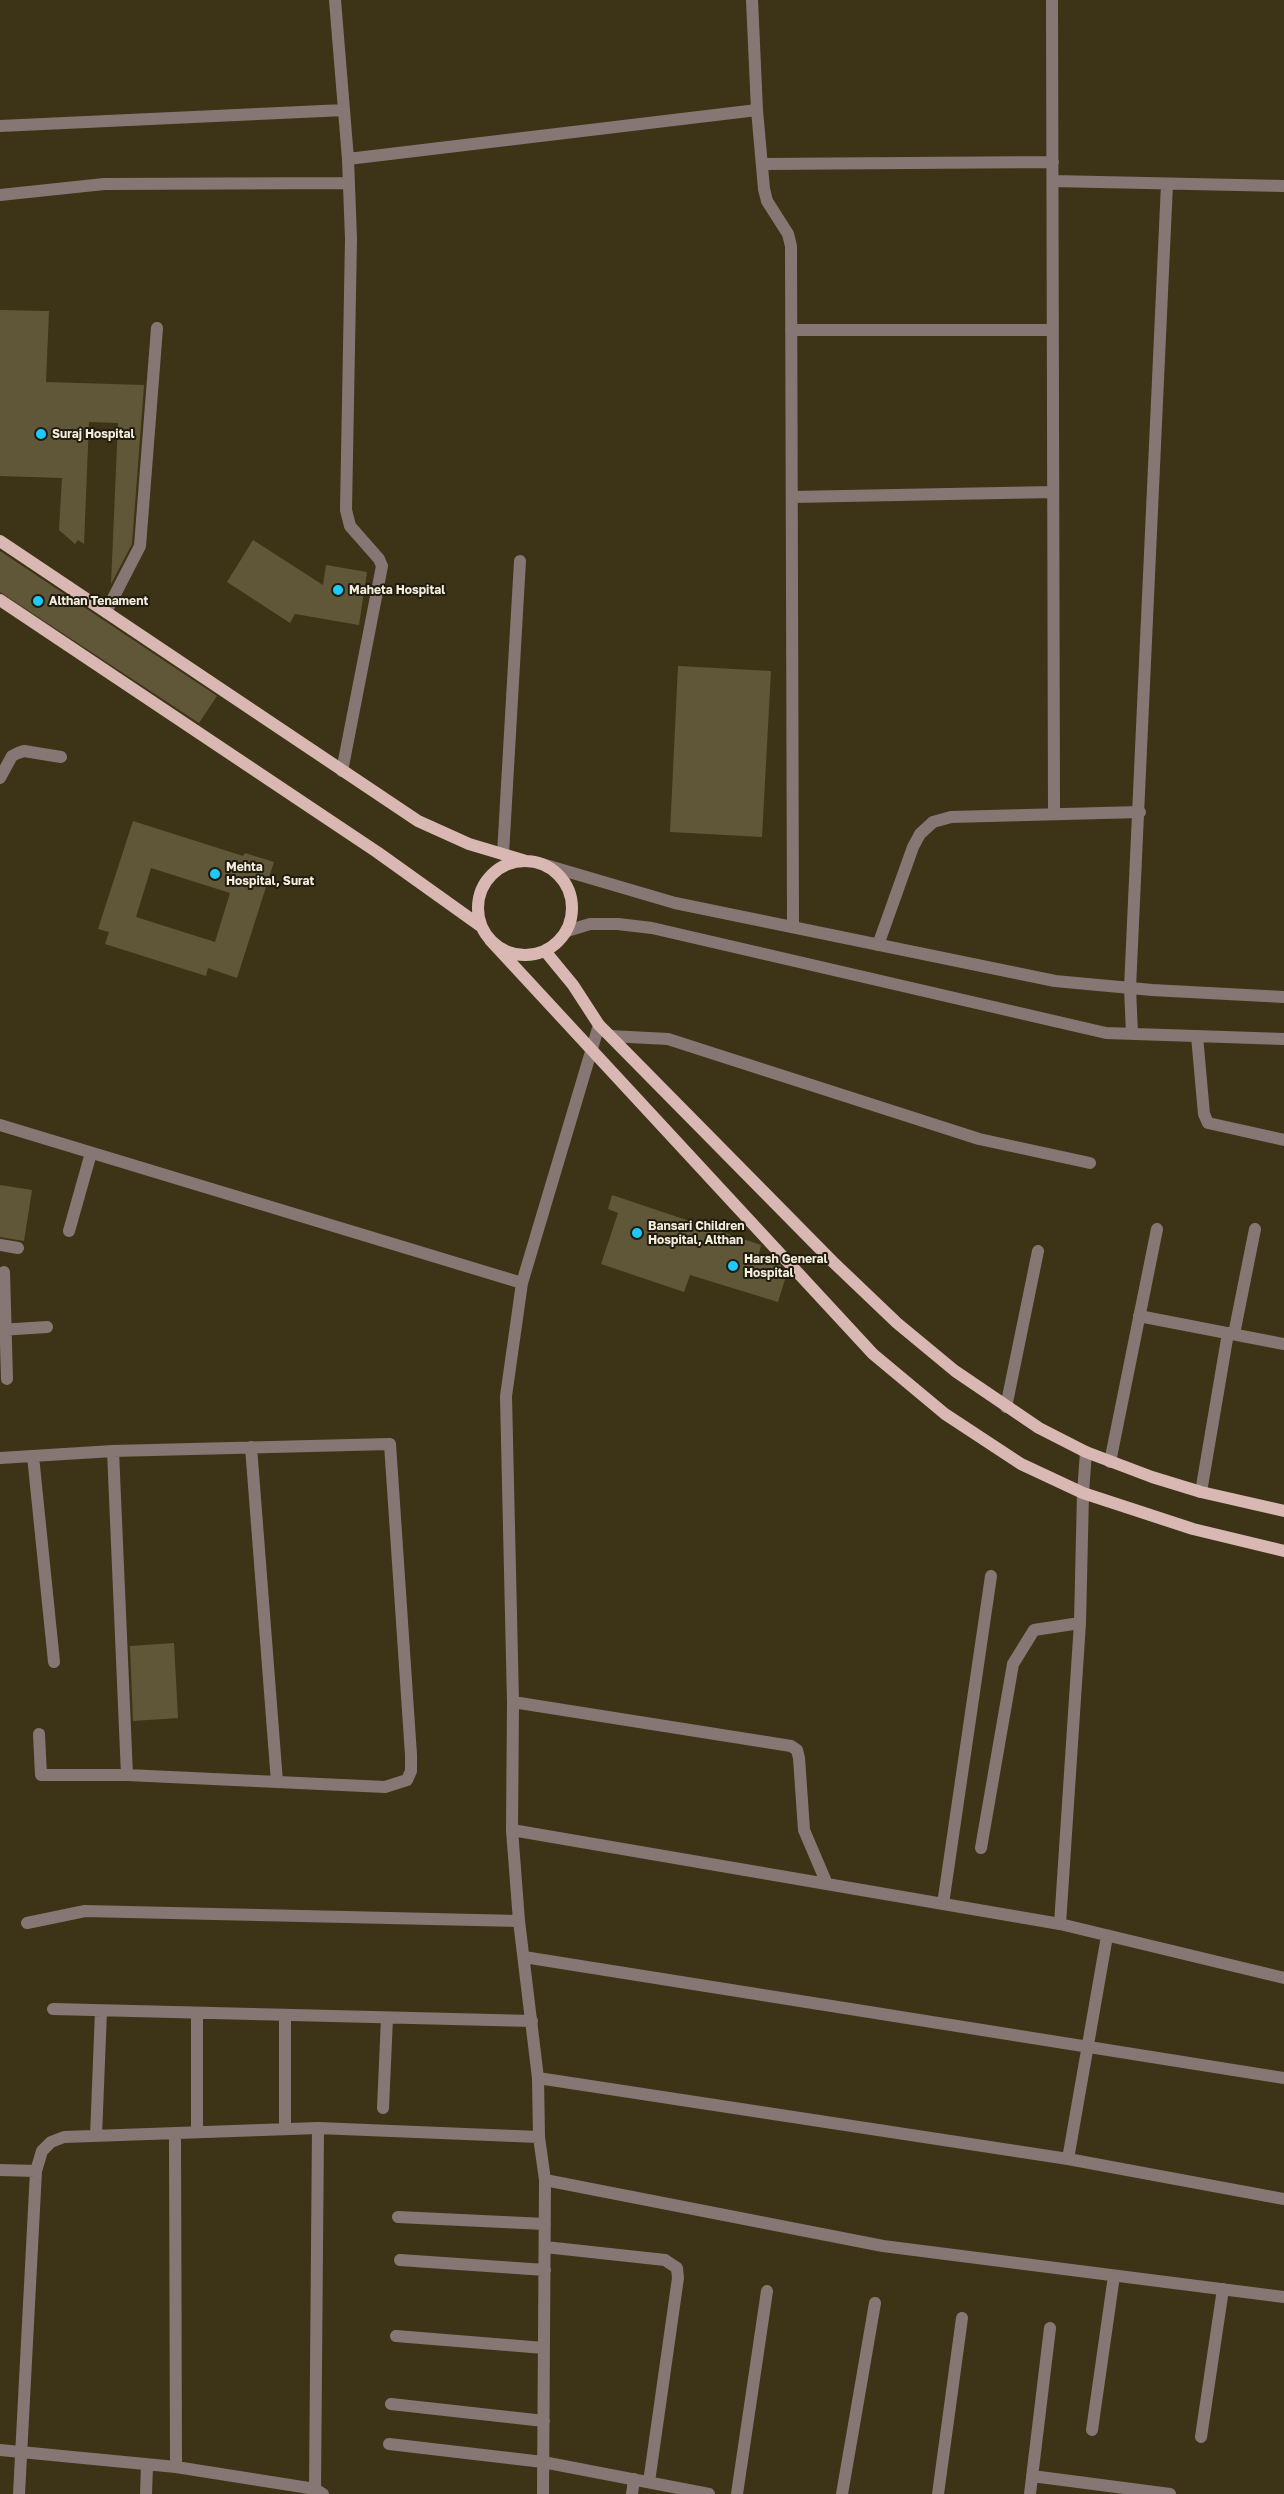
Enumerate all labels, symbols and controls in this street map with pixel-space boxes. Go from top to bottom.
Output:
marker: Suraj Hospital [34,427,48,441]
place label: Suraj Hospital [52,427,134,441]
marker: Maheta Hospital [331,583,345,597]
place label: Maheta Hospital [349,583,445,597]
marker: Althan Tenament [31,594,45,608]
place label: Althan Tenament [49,594,148,608]
place label: Mehta Hospital, Surat [226,860,314,888]
marker: Mehta Hospital, Surat [208,867,222,881]
place label: Bansari Children Hospital, Althan [648,1219,745,1247]
marker: Bansari Children Hospital, Althan [630,1226,644,1240]
place label: Harsh General Hospital [744,1252,827,1280]
marker: Harsh General Hospital [726,1259,740,1273]

